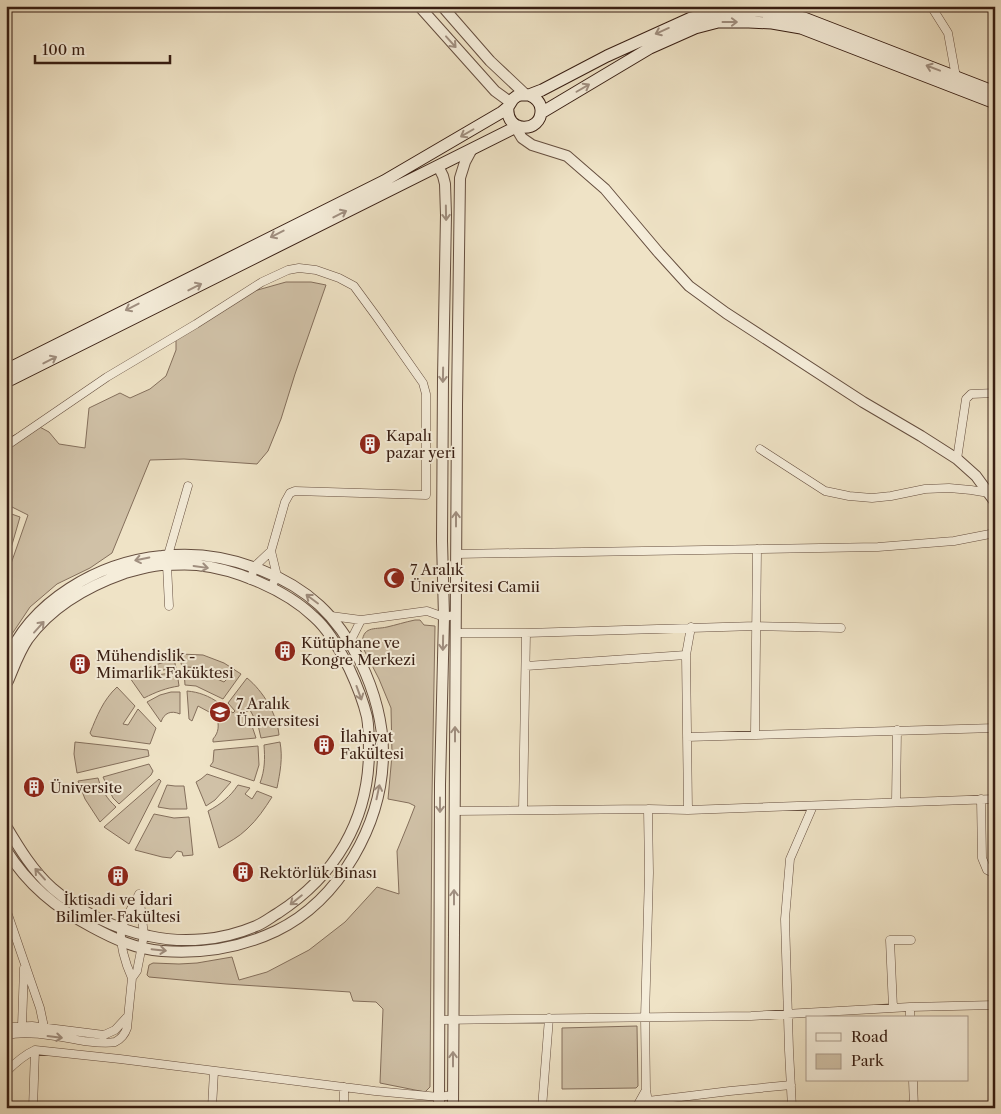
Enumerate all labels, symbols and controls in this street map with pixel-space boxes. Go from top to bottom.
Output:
one-way arrow [721,17,737,27]
one-way arrow [655,27,670,37]
scale bar [35,32,170,64]
one-way arrow [446,36,457,49]
text: 100 m [42,40,85,59]
one-way arrow [926,63,941,72]
one-way arrow [575,83,590,92]
one-way arrow [460,128,475,138]
one-way arrow [441,204,451,221]
one-way arrow [332,209,347,219]
one-way arrow [270,229,285,239]
one-way arrow [187,282,202,291]
one-way arrow [125,303,140,312]
one-way arrow [42,355,57,364]
one-way arrow [438,367,448,383]
place label: Kapalı pazar yeri [386,426,456,462]
building icon: Kapalı pazar yeri [358,432,382,456]
one-way arrow [451,511,461,528]
one-way arrow [135,555,151,564]
place label: 7 Aralık Üniversitesi Camii [410,560,540,596]
one-way arrow [193,562,209,572]
mosque icon: 7 Aralık Üniversitesi Camii [382,566,406,590]
one-way arrow [306,593,319,604]
one-way arrow [33,620,45,633]
place label: Kütüphane ve Kongre Merkezi [301,633,416,669]
one-way arrow [438,634,448,651]
building icon: Kütüphane ve Kongre Merkezi [273,639,297,663]
place label: Mühendislik - Mimarlık Faküktesi [96,646,234,682]
building icon: Mühendislik - Mimarlık Faküktesi [68,652,92,676]
one-way arrow [355,685,364,700]
place label: 7 Aralık Üniversitesi [236,694,320,730]
school or university icon: 7 Aralık Üniversitesi [208,700,232,724]
one-way arrow [450,726,460,742]
place label: İlahiyat Fakültesi [340,727,404,763]
building icon: İlahiyat Fakültesi [312,733,336,757]
building icon: Üniversite [22,775,46,799]
place label: Üniversite [50,778,122,797]
one-way arrow [374,785,383,801]
one-way arrow [435,797,445,813]
building icon: Rektörlük Binası [231,860,255,884]
place label: Rektörlük Binası [259,863,377,882]
building icon: İktisadi ve İdari Bilimler Fakültesi [106,864,130,888]
one-way arrow [35,868,46,881]
one-way arrow [449,889,459,905]
place label: İktisadi ve İdari Bilimler Fakültesi [56,890,181,926]
one-way arrow [290,894,303,905]
one-way arrow [151,945,167,955]
legend [806,1016,968,1082]
text: Road [851,1027,888,1046]
one-way arrow [46,1032,62,1042]
one-way arrow [448,1051,458,1068]
text: Park [851,1051,885,1070]

